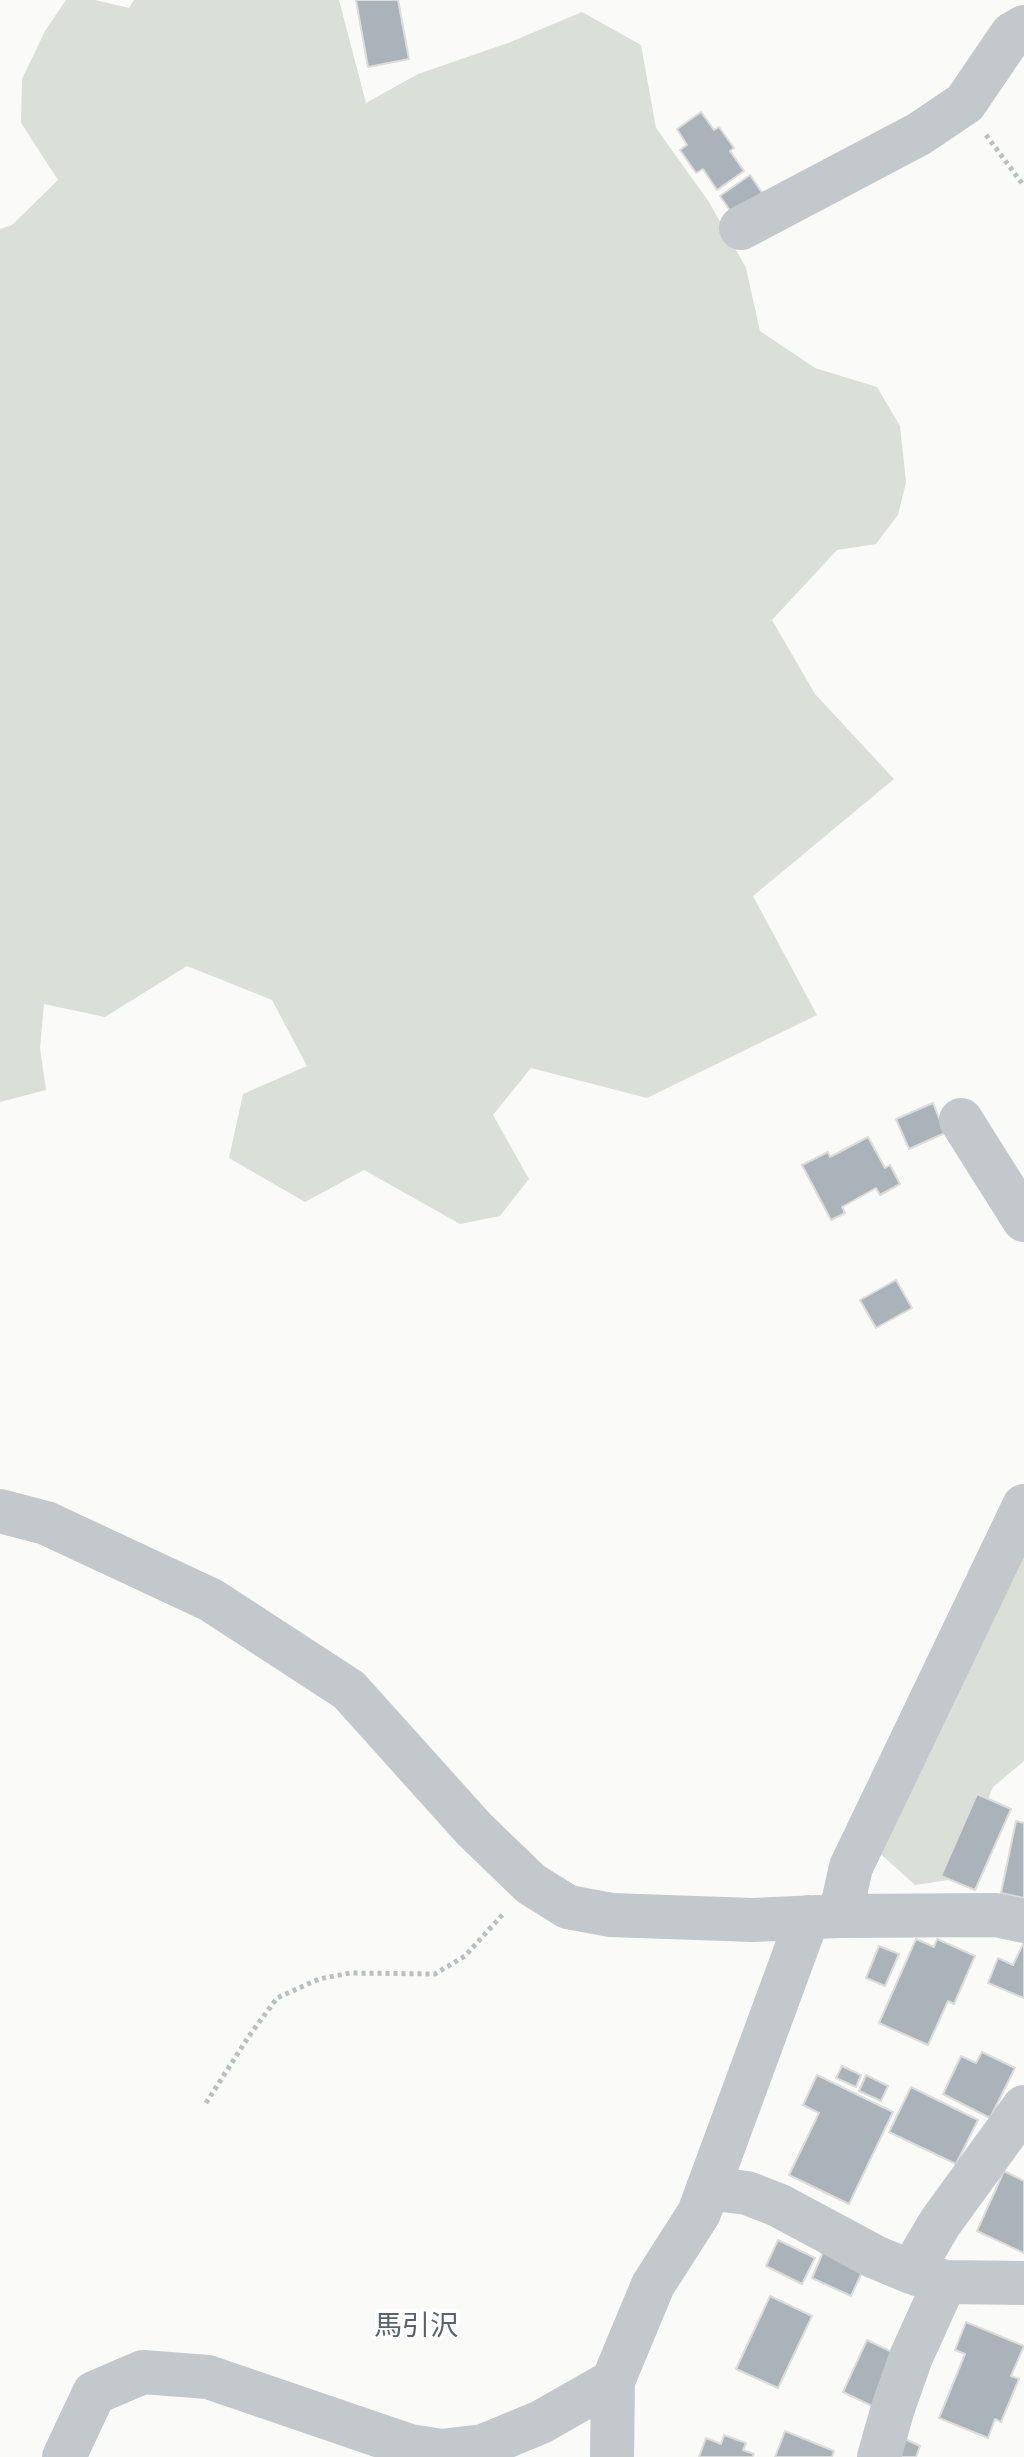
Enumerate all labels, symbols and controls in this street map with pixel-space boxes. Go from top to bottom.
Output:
district label: 馬引沢 [374,2309,458,2343]

